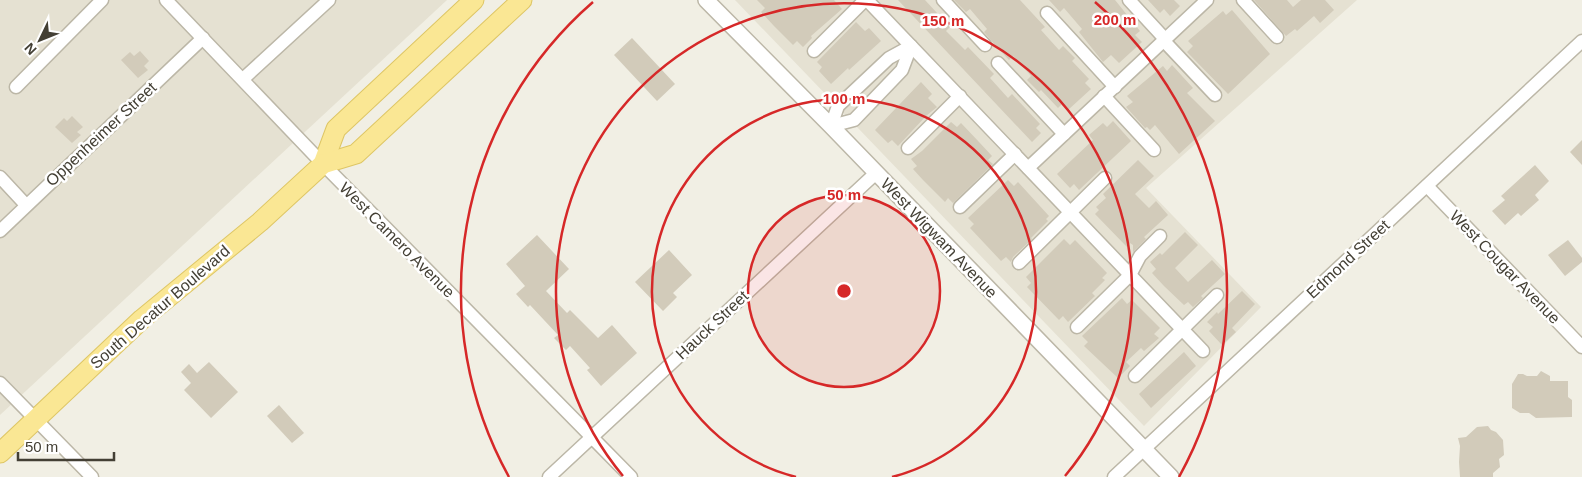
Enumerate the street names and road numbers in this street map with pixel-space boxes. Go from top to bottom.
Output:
street label: Oppenheimer Street [43,78,160,189]
street label: West Wigwam Avenue [877,175,1001,301]
street label: West Camero Avenue [336,179,458,301]
street label: West Cougar Avenue [1447,207,1563,327]
street label: Edmond Street [1303,216,1393,302]
street label: South Decatur Boulevard [87,242,233,372]
street label: Hauck Street [672,287,752,363]

